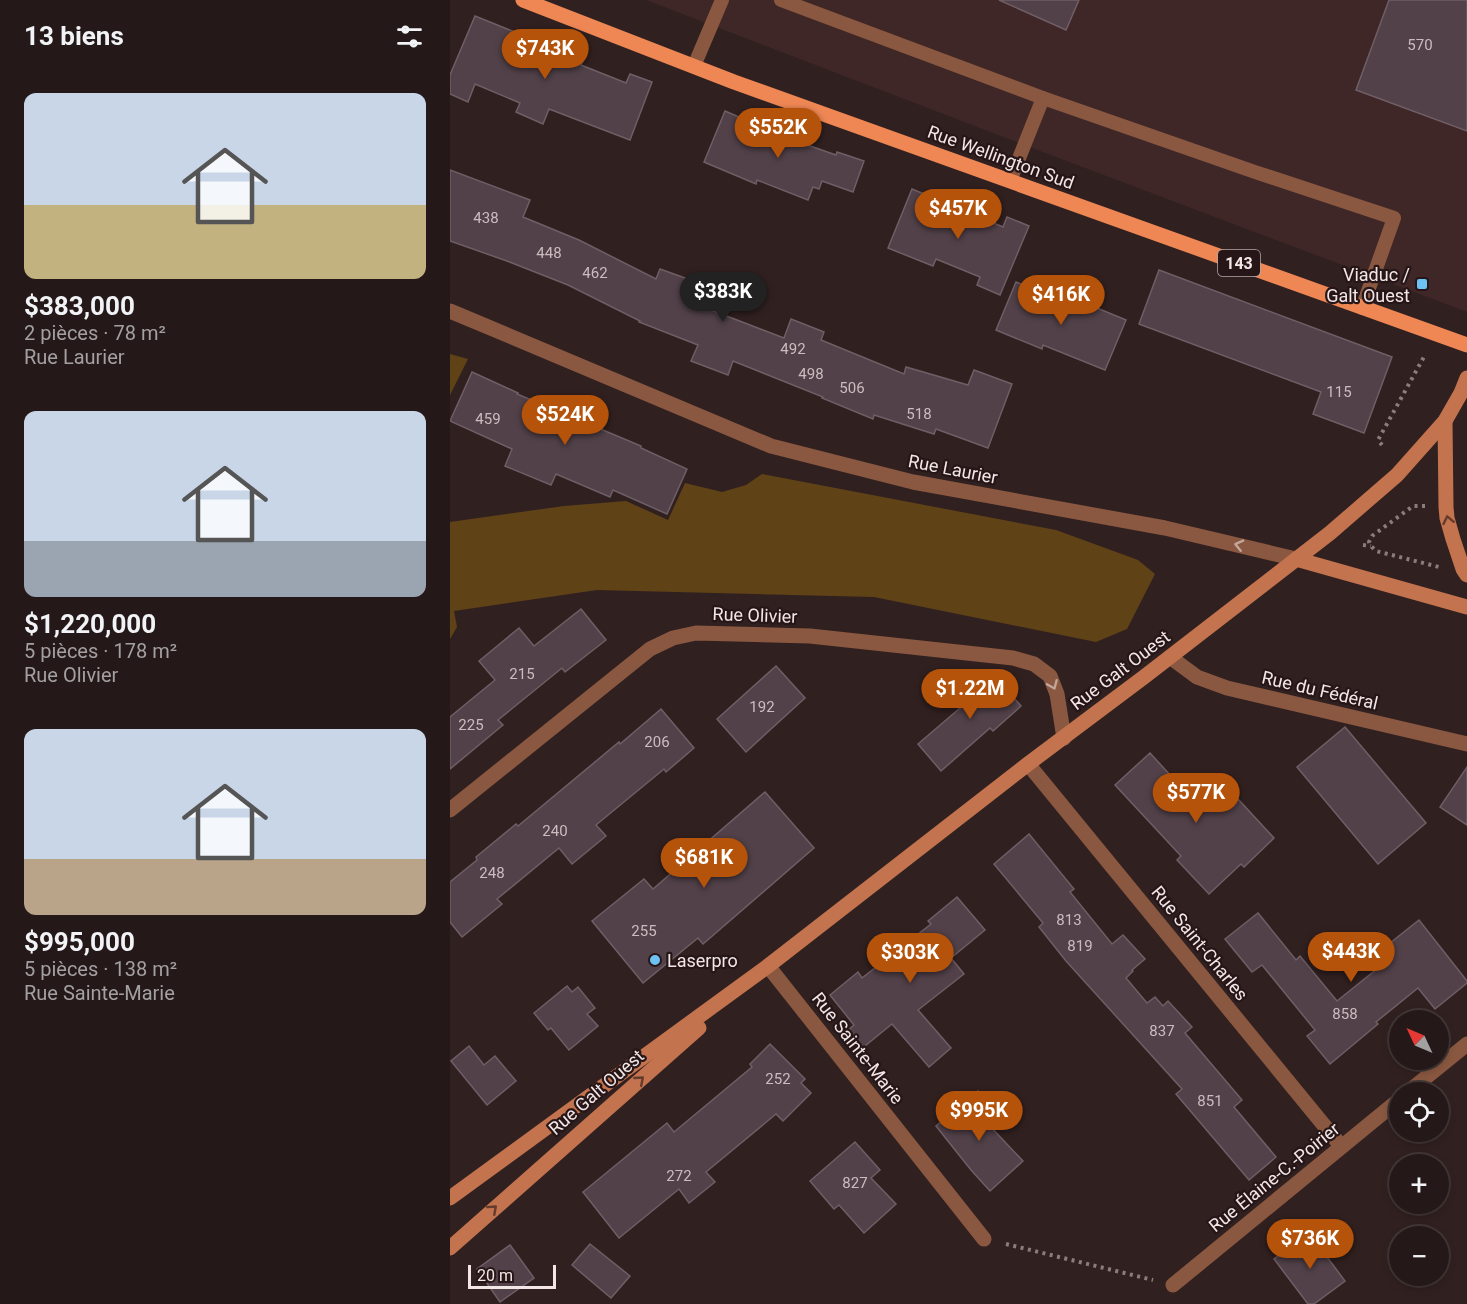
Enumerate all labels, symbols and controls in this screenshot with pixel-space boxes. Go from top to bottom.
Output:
icon: filters [393,20,426,53]
text: 13 biens [24,21,124,51]
pin: $743K [503,29,587,80]
text: $743K [516,36,574,60]
house number: 570 [1407,36,1433,54]
pin: $552K [736,108,820,159]
text: $552K [749,115,807,139]
street label: Rue Wellington Sud [925,121,1077,193]
icon: home [171,132,279,240]
pin: $457K [916,189,1000,240]
text: $457K [929,196,987,220]
house number: 438 [473,209,499,227]
house number: 448 [536,244,562,262]
road number: 143 [1218,250,1260,276]
house number: 462 [582,264,608,282]
place label: Viaduc / Galt Ouest [1326,264,1410,306]
pin: $383K [681,272,765,323]
pin: $416K [1019,275,1103,326]
marker: Viaduc / Galt Ouest [1415,277,1429,291]
text: $383K [694,279,752,303]
text: $416K [1032,282,1090,306]
text: $383,000 [24,291,135,321]
text: 2 pièces · 78 m² [24,321,166,345]
house number: 492 [780,340,806,358]
text: Rue Laurier [24,345,125,369]
house number: 498 [798,365,824,383]
house number: 506 [839,379,865,397]
house number: 115 [1326,383,1352,401]
pin: $524K [523,395,607,446]
text: $524K [536,402,594,426]
house number: 518 [906,405,932,423]
house number: 459 [475,410,501,428]
icon: home [171,450,279,558]
street label: Rue Laurier [907,450,999,488]
one-way arrow [1442,515,1455,525]
one-way arrow [1235,540,1245,553]
street label: Rue Olivier [712,603,798,627]
text: $1,220,000 [24,609,156,639]
street label: Rue Galt Ouest [1066,626,1174,714]
text: 5 pièces · 178 m² [24,639,177,663]
text: Rue Olivier [24,663,118,687]
house number: 215 [509,665,535,683]
street label: Rue du Fédéral [1260,666,1380,714]
pin: $1.22M [921,669,1019,720]
text: $1.22M [935,676,1005,700]
one-way arrow [1046,679,1058,690]
house number: 192 [749,698,775,716]
house number: 225 [458,716,484,734]
house number: 206 [644,733,670,751]
icon: home [171,768,279,876]
pin: $577K [1154,773,1238,824]
text: $577K [1167,780,1225,804]
house number: 240 [542,822,568,840]
pin: $681K [662,838,746,889]
text: $681K [675,845,733,869]
house number: 248 [479,864,505,882]
street label: Rue Saint-Charles [1147,881,1253,1005]
house number: 813 [1056,911,1082,929]
house number: 255 [631,922,657,940]
text: $995,000 [24,927,135,957]
pin: $443K [1309,932,1393,983]
pin: $303K [868,933,952,984]
house number: 819 [1067,937,1093,955]
text: $443K [1322,939,1380,963]
text: $303K [881,940,939,964]
place label: Laserpro [667,950,738,971]
marker: Laserpro [648,953,662,967]
text: 5 pièces · 138 m² [24,957,177,981]
text: Rue Sainte-Marie [24,981,175,1005]
street label: Rue Sainte-Marie [808,988,908,1108]
house number: 858 [1332,1005,1358,1023]
north arrow [1389,1010,1449,1070]
map controls [1389,1010,1449,1286]
house number: 837 [1149,1022,1175,1040]
street label: Rue Galt Ouest [544,1045,648,1139]
house number: 252 [765,1070,791,1088]
one-way arrow [633,1076,643,1087]
button: locate [1389,1082,1449,1142]
pin: $995K [937,1091,1021,1142]
house number: 851 [1197,1092,1223,1110]
text: $995K [950,1098,1008,1122]
street label: Rue Élaine-C.-Poirier [1205,1118,1343,1236]
button: + [1389,1154,1449,1214]
house number: 272 [666,1167,692,1185]
house number: 827 [842,1174,868,1192]
one-way arrow [487,1205,497,1216]
pin: $736K [1268,1219,1352,1270]
text: $736K [1281,1226,1339,1250]
button: − [1389,1226,1449,1286]
scale bar [468,1262,556,1290]
text: 20 m [477,1266,513,1285]

